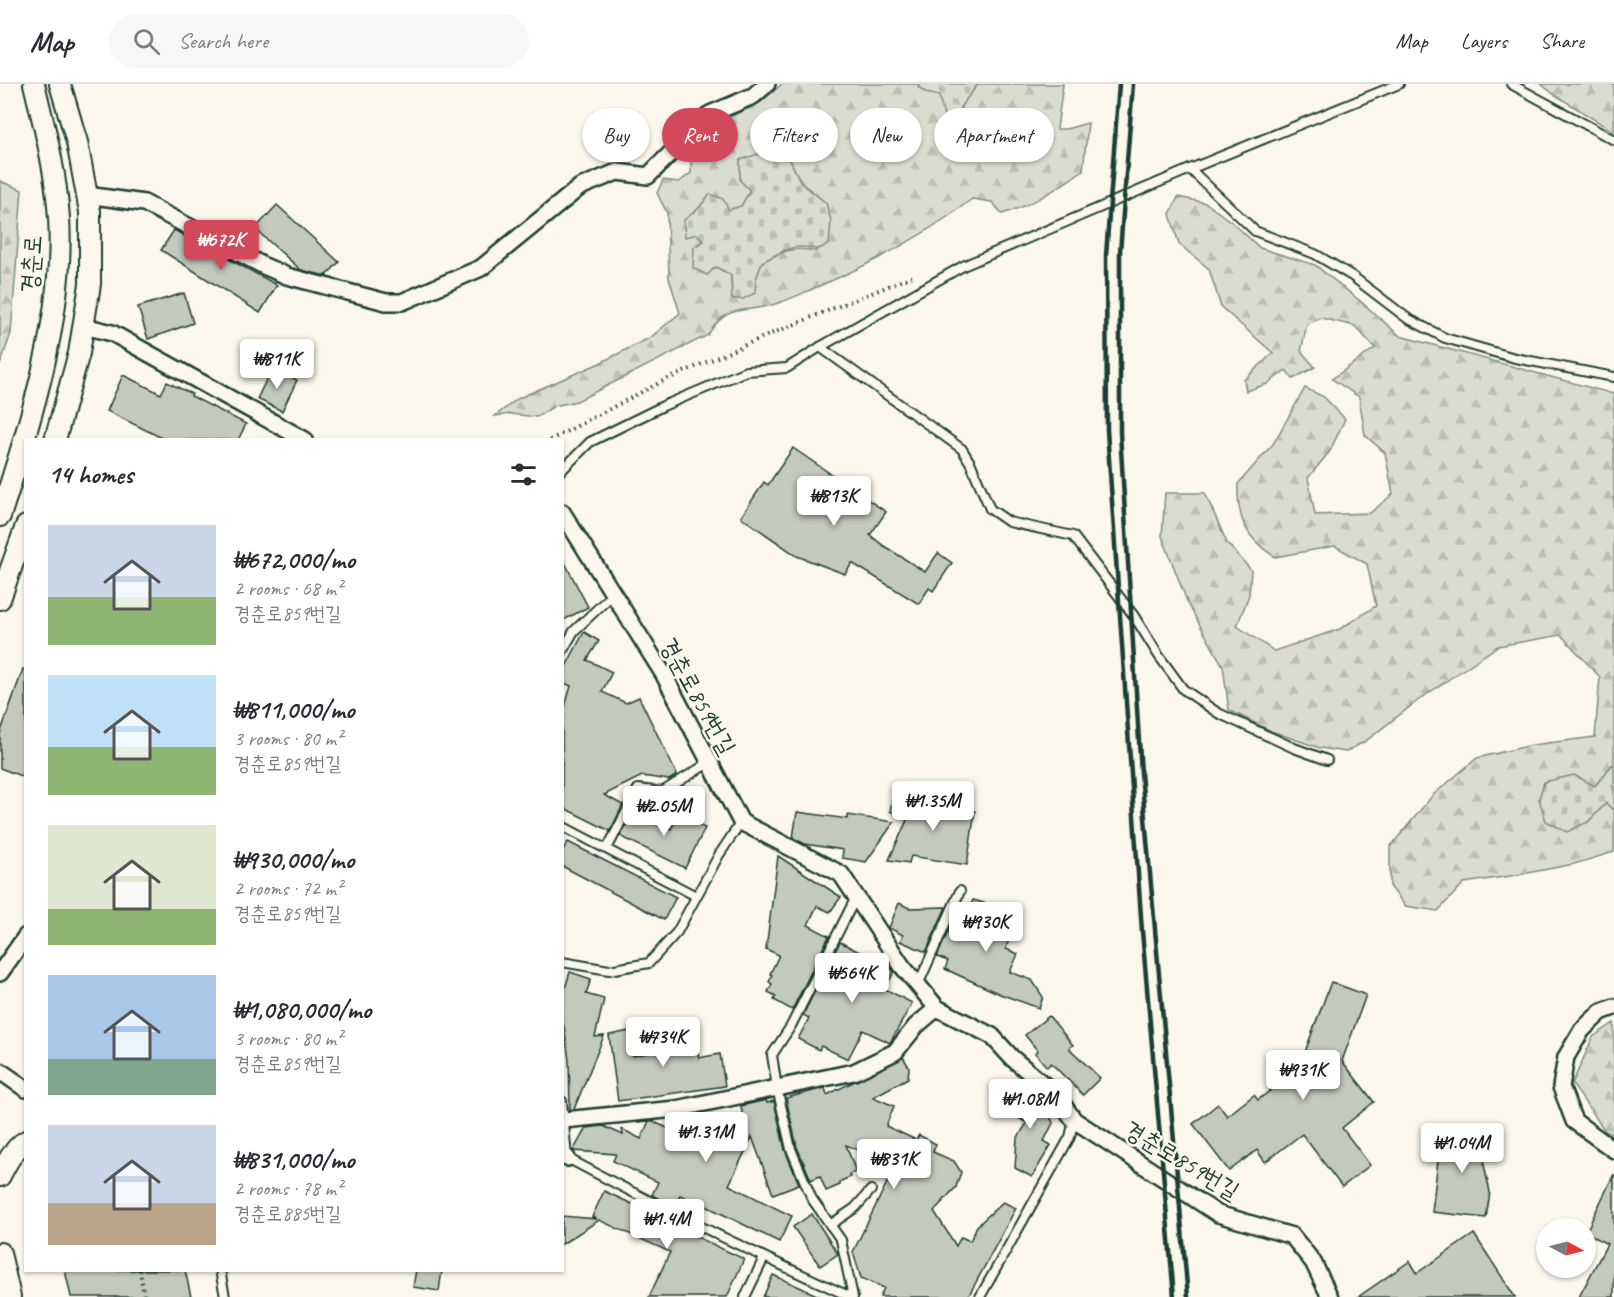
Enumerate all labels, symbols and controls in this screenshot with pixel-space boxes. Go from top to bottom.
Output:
search box [109,14,529,68]
text: Map [30,24,73,59]
icon: search [130,25,163,58]
text: Search here [178,27,268,55]
text: Map [1395,28,1428,54]
text: Layers [1461,28,1507,54]
text: Share [1540,28,1584,54]
chip: Buy [582,108,650,162]
chip: Rent [662,108,738,162]
chip: Filters [750,108,838,162]
chip: New [850,108,922,162]
chip: Apartment [934,108,1054,162]
pin: ₩672K [179,220,263,271]
text: ₩672K [198,227,244,252]
street label: 경춘로 [14,234,48,294]
pin: ₩811K [235,339,319,390]
text: ₩811K [254,346,300,371]
text: 14 homes [48,458,133,491]
icon: filters [507,458,540,491]
pin: ₩813K [792,476,876,527]
text: ₩813K [811,483,857,508]
text: ₩672,000/mo [234,543,355,576]
icon: home [96,549,168,621]
text: 2 rooms · 68 m² [234,576,342,601]
text: 경춘로859번길 [234,601,341,626]
street label: 경춘로859번길 [654,632,742,760]
text: ₩811,000/mo [234,693,354,726]
icon: home [96,699,168,771]
text: 3 rooms · 80 m² [234,726,342,751]
text: 경춘로859번길 [234,751,341,776]
pin: ₩1.35M [884,781,982,832]
pin: ₩2.05M [615,786,713,837]
text: ₩1.35M [906,788,960,813]
text: ₩2.05M [637,793,691,818]
text: ₩930,000/mo [234,843,354,876]
icon: home [96,849,168,921]
text: 2 rooms · 72 m² [234,876,342,901]
text: 경춘로859번길 [234,901,341,926]
pin: ₩930K [944,902,1028,953]
text: ₩930K [963,909,1009,934]
pin: ₩564K [810,953,894,1004]
text: ₩564K [829,960,875,985]
text: ₩1,080,000/mo [234,993,371,1026]
icon: home [96,999,168,1071]
pin: ₩734K [621,1017,705,1068]
text: ₩734K [640,1024,686,1049]
text: 3 rooms · 80 m² [234,1026,342,1051]
pin: ₩931K [1261,1050,1345,1101]
text: 경춘로859번길 [234,1051,341,1076]
text: ₩931K [1280,1057,1326,1082]
pin: ₩1.08M [981,1079,1079,1130]
text: ₩1.08M [1003,1086,1057,1111]
pin: ₩1.31M [657,1112,755,1163]
street label: 경춘로859번길 [1119,1114,1245,1206]
text: ₩1.31M [679,1119,733,1144]
pin: ₩1.04M [1413,1123,1511,1174]
text: ₩1.04M [1435,1130,1489,1155]
pin: ₩831K [852,1139,936,1190]
text: ₩831,000/mo [234,1143,354,1176]
text: ₩831K [871,1146,917,1171]
icon: home [96,1149,168,1221]
text: 2 rooms · 78 m² [234,1176,342,1201]
pin: ₩1.4M [625,1199,709,1250]
text: 경춘로885번길 [234,1201,341,1226]
text: ₩1.4M [644,1206,690,1231]
north arrow [1536,1218,1596,1278]
map controls [1536,1218,1596,1278]

